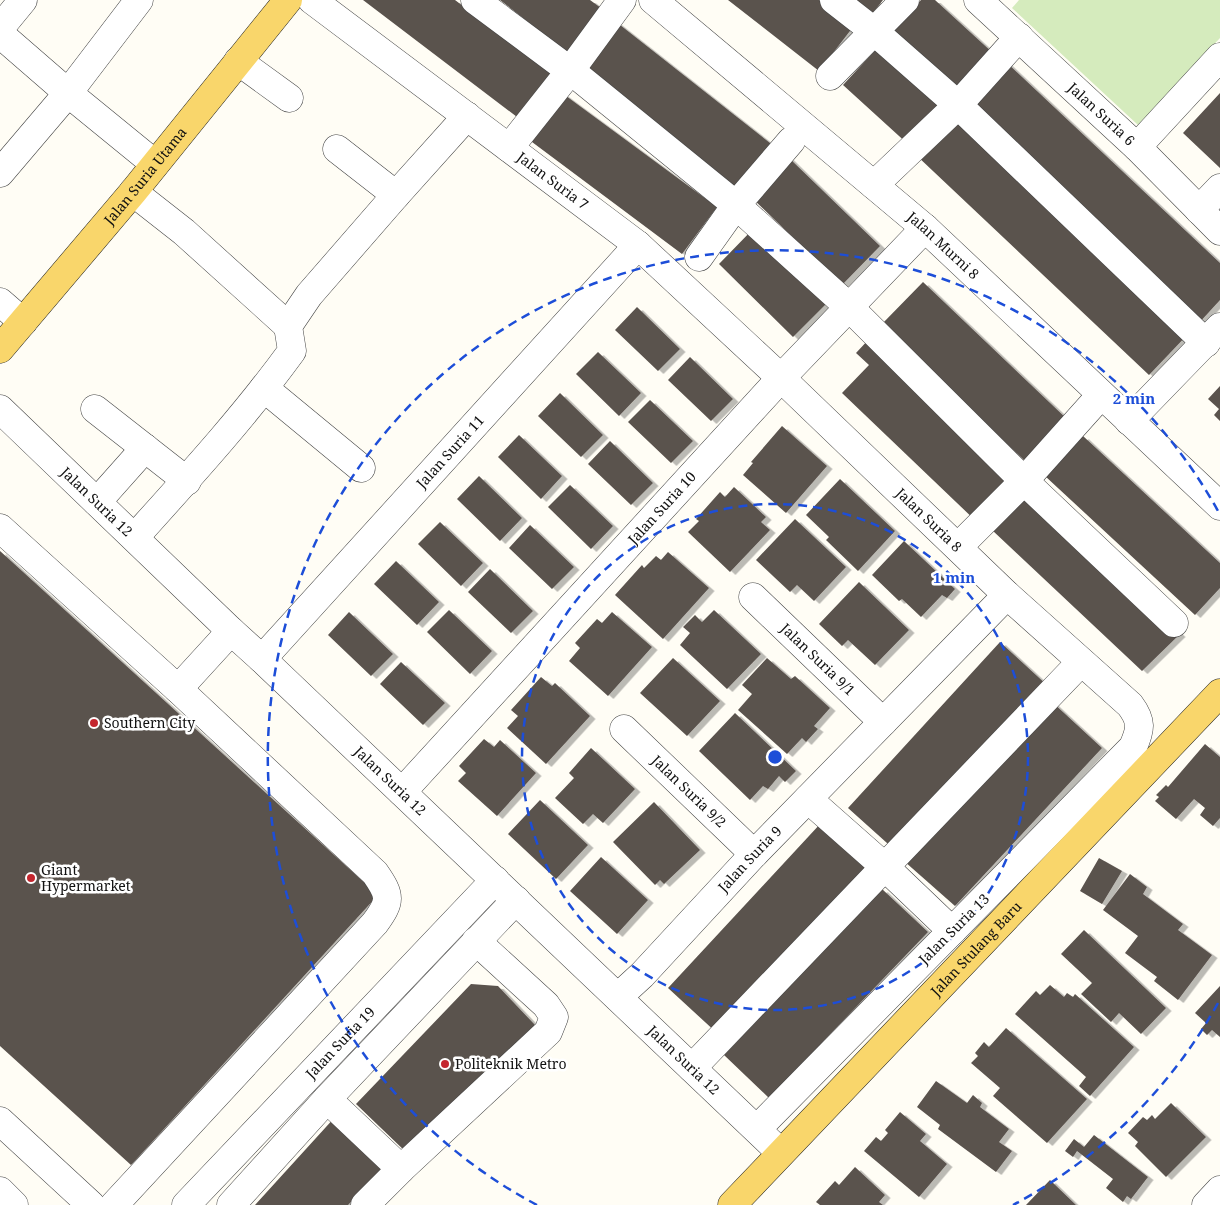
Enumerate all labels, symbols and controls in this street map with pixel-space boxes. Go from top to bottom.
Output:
street label: Jalan Suria 6 [1063,77,1139,150]
street label: Jalan Suria Utama [99,123,191,229]
street label: Jalan Suria 7 [513,147,593,214]
street label: Jalan Murni 8 [903,206,984,283]
text: 2 min [1113,388,1155,408]
street label: Jalan Suria 11 [411,411,488,493]
street label: Jalan Suria 12 [56,462,137,540]
street label: Jalan Suria 10 [623,467,700,549]
street label: Jalan Suria 8 [891,483,966,556]
text: 1 min [933,567,975,587]
street label: Jalan Suria 9/1 [776,618,860,699]
place label: Southern City [104,713,195,732]
marker: Southern City [88,717,100,729]
street label: Jalan Suria 12 [350,741,431,819]
centre of rings [766,748,784,766]
street label: Jalan Suria 9/2 [647,750,731,831]
street label: Jalan Suria 9 [713,821,786,897]
place label: Giant Hypermarket [41,860,131,895]
marker: Giant Hypermarket [25,872,37,884]
street label: Jalan Suria 13 [914,889,993,969]
street label: Jalan Stulang Baru [925,897,1026,1001]
street label: Jalan Suria 19 [301,1002,379,1083]
street label: Jalan Suria 12 [643,1020,724,1099]
place label: Politeknik Metro [455,1054,567,1073]
marker: Politeknik Metro [439,1058,451,1070]

